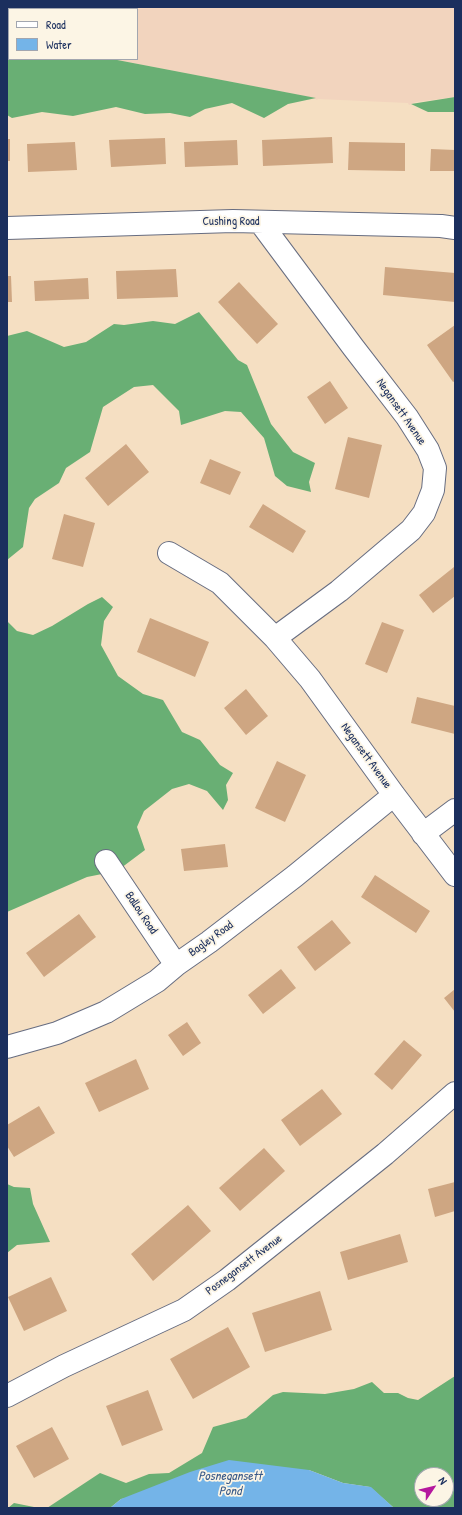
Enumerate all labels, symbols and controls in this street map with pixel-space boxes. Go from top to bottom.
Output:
legend [8,8,138,60]
text: Road [46,16,66,33]
text: Water [46,36,72,53]
street label: Cushing Road [203,215,259,229]
street label: Negansett Avenue [373,376,429,448]
street label: Negansett Avenue [337,720,395,792]
street label: Ballou Road [122,889,160,937]
street label: Bagley Road [186,918,236,960]
street label: Posnegansett Avenue [203,1232,285,1298]
north arrow [414,1467,454,1507]
water label: Posnegansett Pond [198,1469,262,1500]
text: N [436,1474,450,1487]

